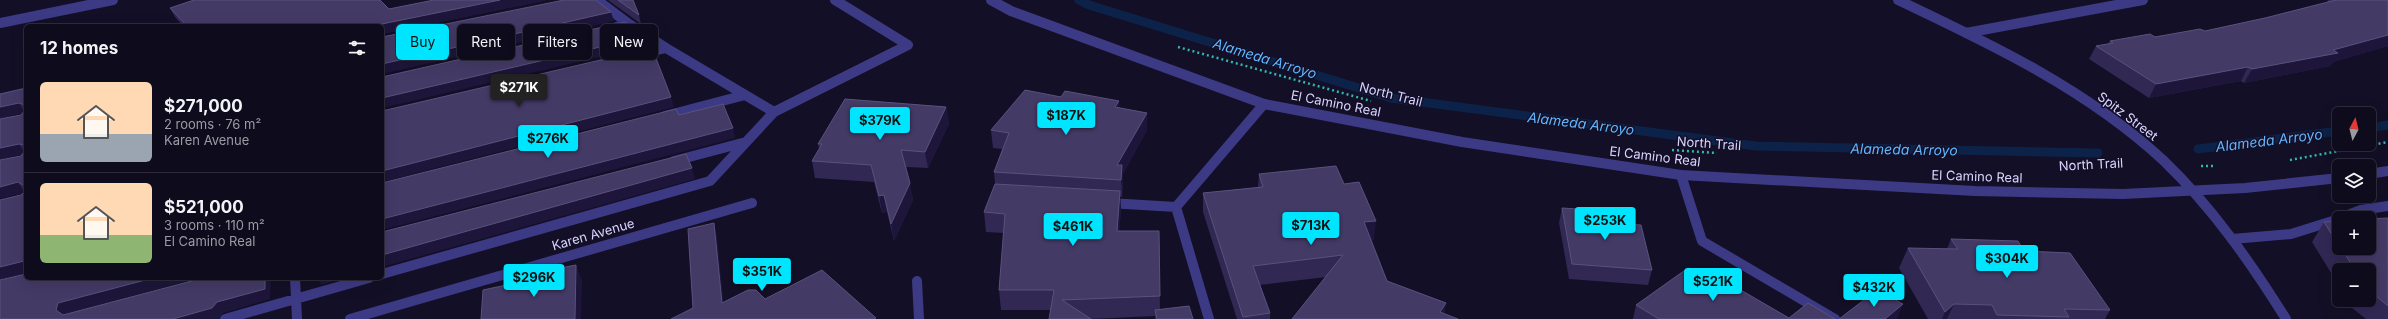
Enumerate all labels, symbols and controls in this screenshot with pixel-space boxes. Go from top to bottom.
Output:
chip: Buy [396,24,449,60]
chip: Rent [457,24,515,60]
chip: Filters [523,24,592,60]
chip: New [600,24,658,60]
water label: Alameda Arroyo [1210,34,1319,82]
icon: filters [346,37,368,59]
text: 12 homes [40,38,118,58]
pin: $271K [491,74,547,108]
street label: North Trail [1358,78,1424,110]
text: $271K [499,79,539,95]
street label: El Camino Real [1290,86,1382,120]
street label: Spitz Street [2095,88,2161,144]
text: $271,000 [164,96,243,116]
icon: home [72,98,120,146]
pin: $187K [1038,102,1094,136]
pin: $379K [852,107,908,141]
text: $187K [1046,107,1086,123]
north arrow [2332,107,2376,151]
map controls [2332,107,2376,307]
water label: Alameda Arroyo [1526,108,1635,138]
text: $379K [859,112,901,128]
text: 2 rooms · 76 m² [164,116,261,132]
pin: $276K [520,125,576,159]
water label: Alameda Arroyo [2214,125,2323,155]
text: $276K [527,130,569,146]
text: Karen Avenue [164,132,249,148]
street label: North Trail [1676,133,1742,153]
water label: Alameda Arroyo [1849,140,1958,158]
street label: El Camino Real [1609,142,1701,170]
street label: North Trail [2058,154,2124,174]
button: layers [2332,159,2376,203]
street label: El Camino Real [1931,166,2023,186]
text: $521,000 [164,197,244,217]
icon: home [72,199,120,247]
pin: $253K [1577,207,1633,241]
button: + [2332,211,2376,255]
pin: $713K [1283,212,1339,246]
text: $253K [1584,212,1626,228]
pin: $461K [1045,213,1101,247]
street label: Karen Avenue [550,215,636,253]
text: 3 rooms · 110 m² [164,217,265,233]
text: $713K [1291,217,1331,233]
text: $461K [1053,218,1093,234]
text: El Camino Real [164,233,255,249]
pin: $304K [1979,245,2035,279]
text: $304K [1985,250,2029,266]
pin: $351K [734,258,790,292]
text: $351K [742,263,782,279]
button: − [2332,263,2376,307]
pin: $296K [506,264,562,298]
pin: $521K [1685,268,1741,302]
text: $296K [513,269,555,285]
text: $521K [1693,273,1733,289]
pin: $432K [1846,274,1902,308]
text: $432K [1852,279,1896,295]

